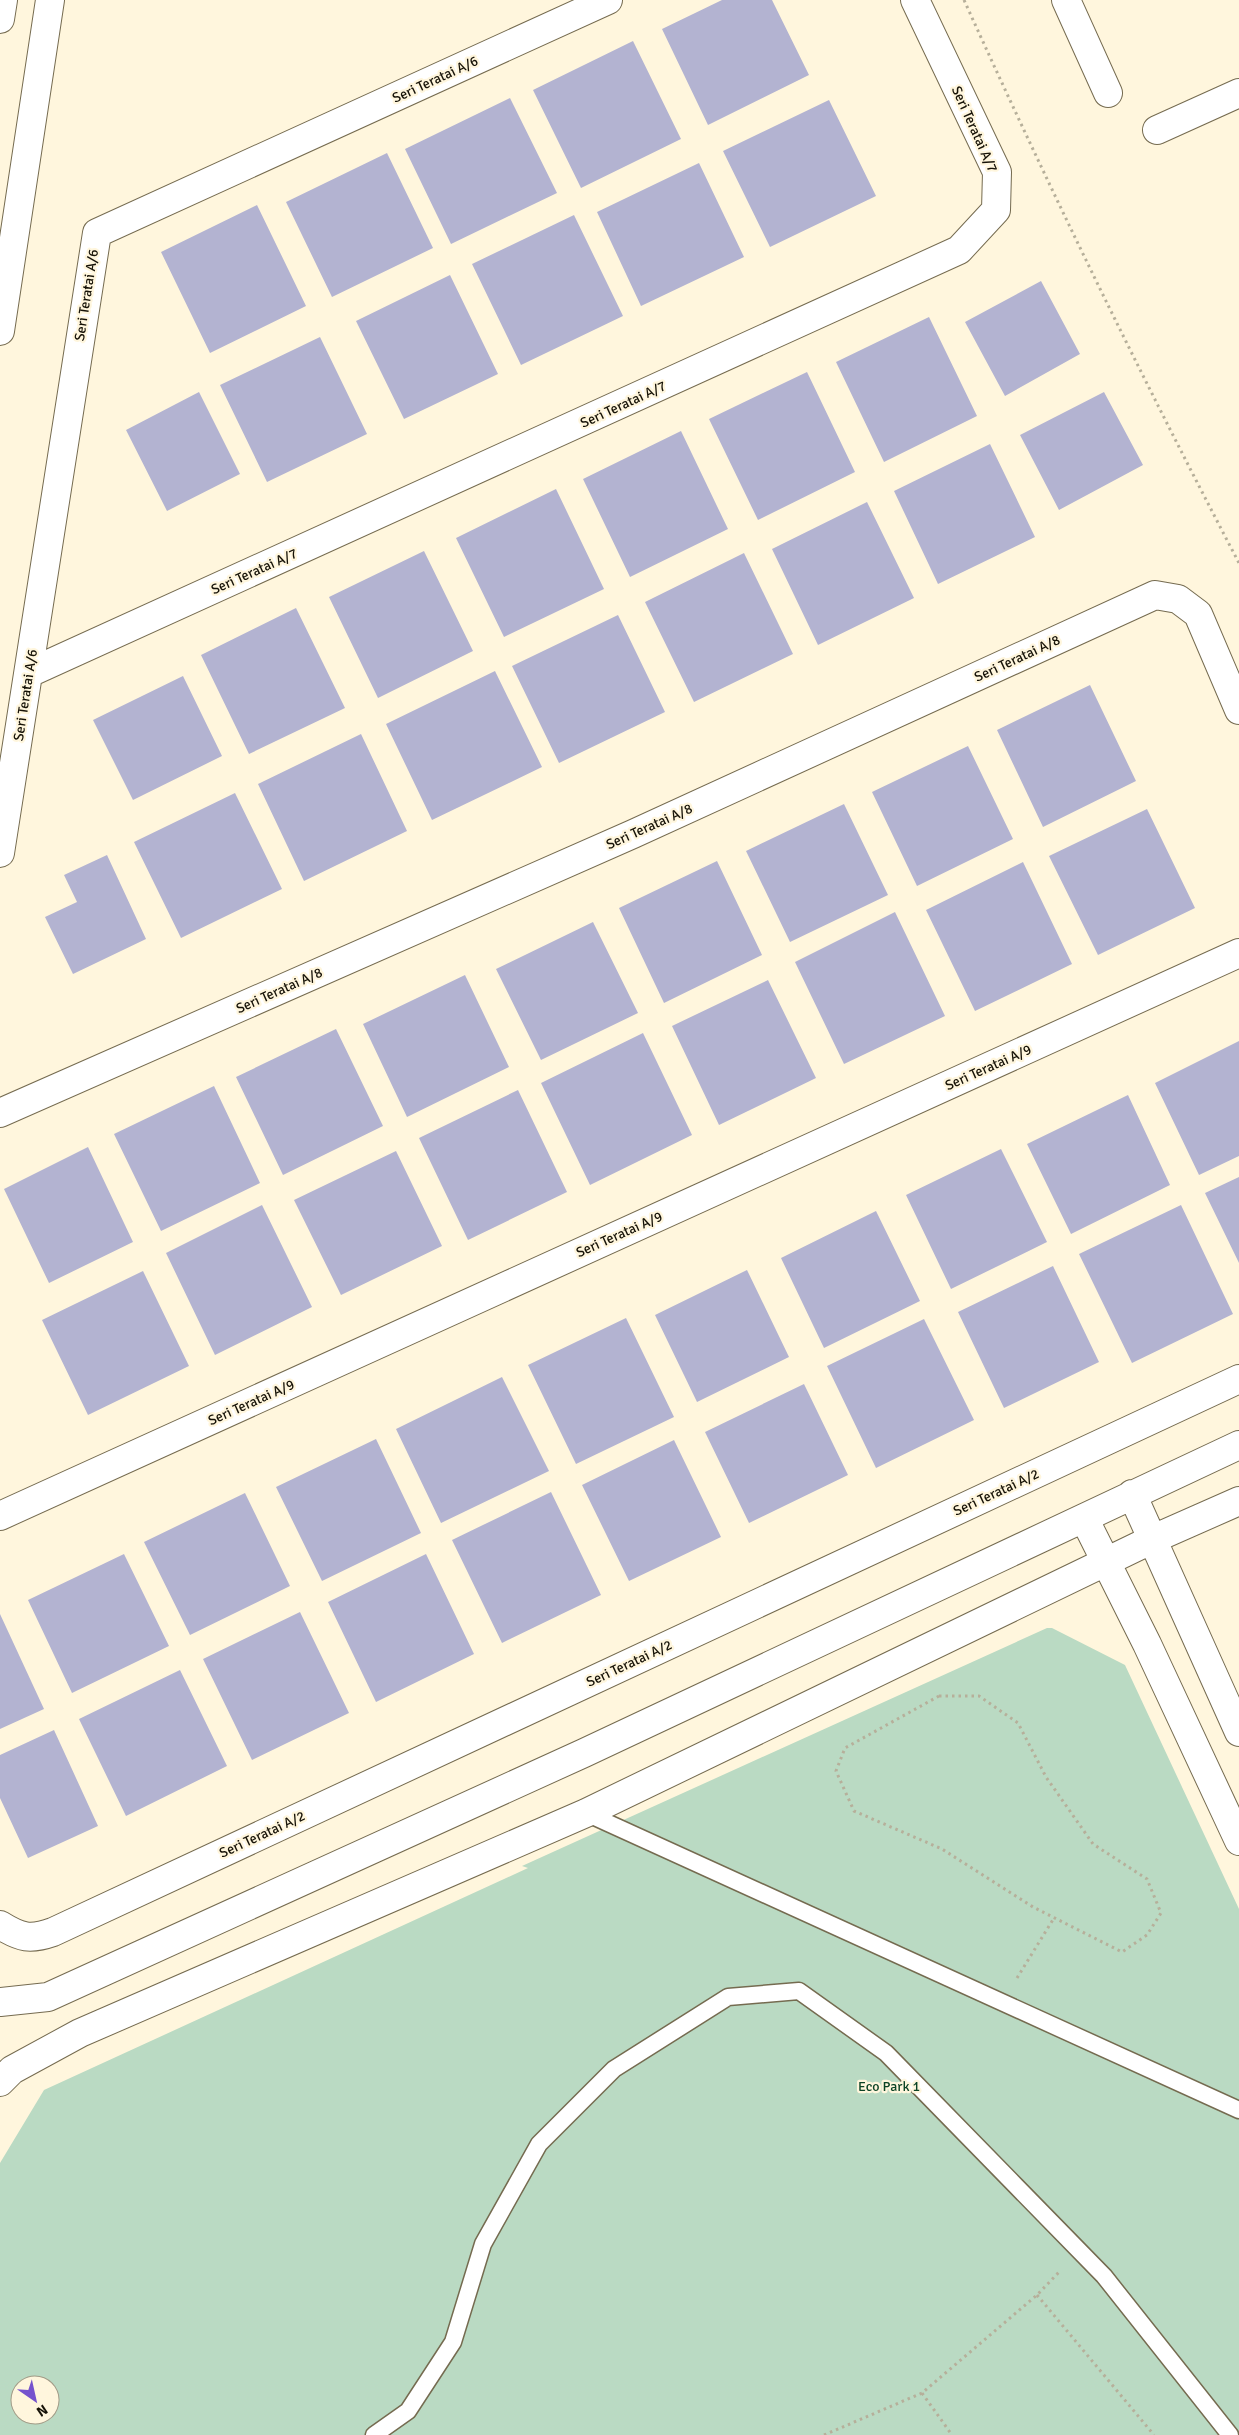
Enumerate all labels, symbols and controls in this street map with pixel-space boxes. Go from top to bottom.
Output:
street label: Seri Teratai A/6 [390,52,481,107]
street label: Seri Teratai A/7 [948,83,1001,175]
street label: Seri Teratai A/6 [71,248,102,342]
street label: Seri Teratai A/7 [578,377,669,432]
street label: Seri Teratai A/7 [208,545,300,598]
street label: Seri Teratai A/8 [972,631,1063,686]
street label: Seri Teratai A/6 [10,648,41,742]
street label: Seri Teratai A/8 [603,800,695,853]
street label: Seri Teratai A/8 [233,964,325,1017]
street label: Seri Teratai A/9 [942,1041,1034,1094]
street label: Seri Teratai A/9 [573,1208,665,1261]
street label: Seri Teratai A/9 [205,1376,297,1429]
street label: Seri Teratai A/2 [951,1465,1042,1520]
street label: Seri Teratai A/2 [584,1636,675,1691]
street label: Seri Teratai A/2 [217,1807,308,1862]
park label: Eco Park 1 [858,2078,920,2095]
north arrow [10,2375,60,2425]
text: N [33,2401,51,2420]

